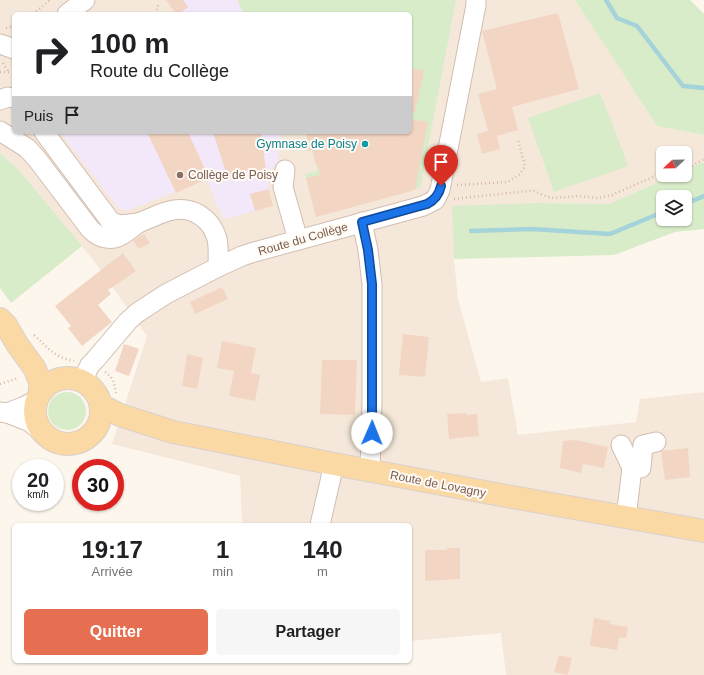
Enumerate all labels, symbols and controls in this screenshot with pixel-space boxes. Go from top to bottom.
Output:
icon: right [24,28,76,80]
text: 100 m [90,28,169,59]
text: Route du Collège [90,61,229,81]
icon: arrive [61,104,83,126]
text: Puis [24,107,53,124]
place label: Gymnase de Poisy [256,137,357,151]
marker: Gymnase de Poisy [360,139,370,149]
pin [424,145,458,186]
north arrow [656,146,692,182]
map controls [656,146,692,226]
icon: arrive [430,151,452,173]
place label: Collège de Poisy [188,168,278,182]
marker: Collège de Poisy [175,170,185,180]
button: layers [656,190,692,226]
street label: Route du Collège [256,219,350,259]
position arrow [351,412,393,454]
speed limit sign: 30 [72,459,124,511]
street label: Route de Lovagny [389,468,487,500]
text: 20 [27,469,49,491]
text: km/h [27,489,49,500]
text: 19:17 [81,536,143,563]
text: 1 [216,536,229,563]
text: 140 [303,536,343,563]
text: Arrivée [91,564,133,579]
text: min [212,564,233,579]
text: m [317,564,328,579]
button: Quitter [24,609,208,655]
button: Partager [216,609,400,655]

